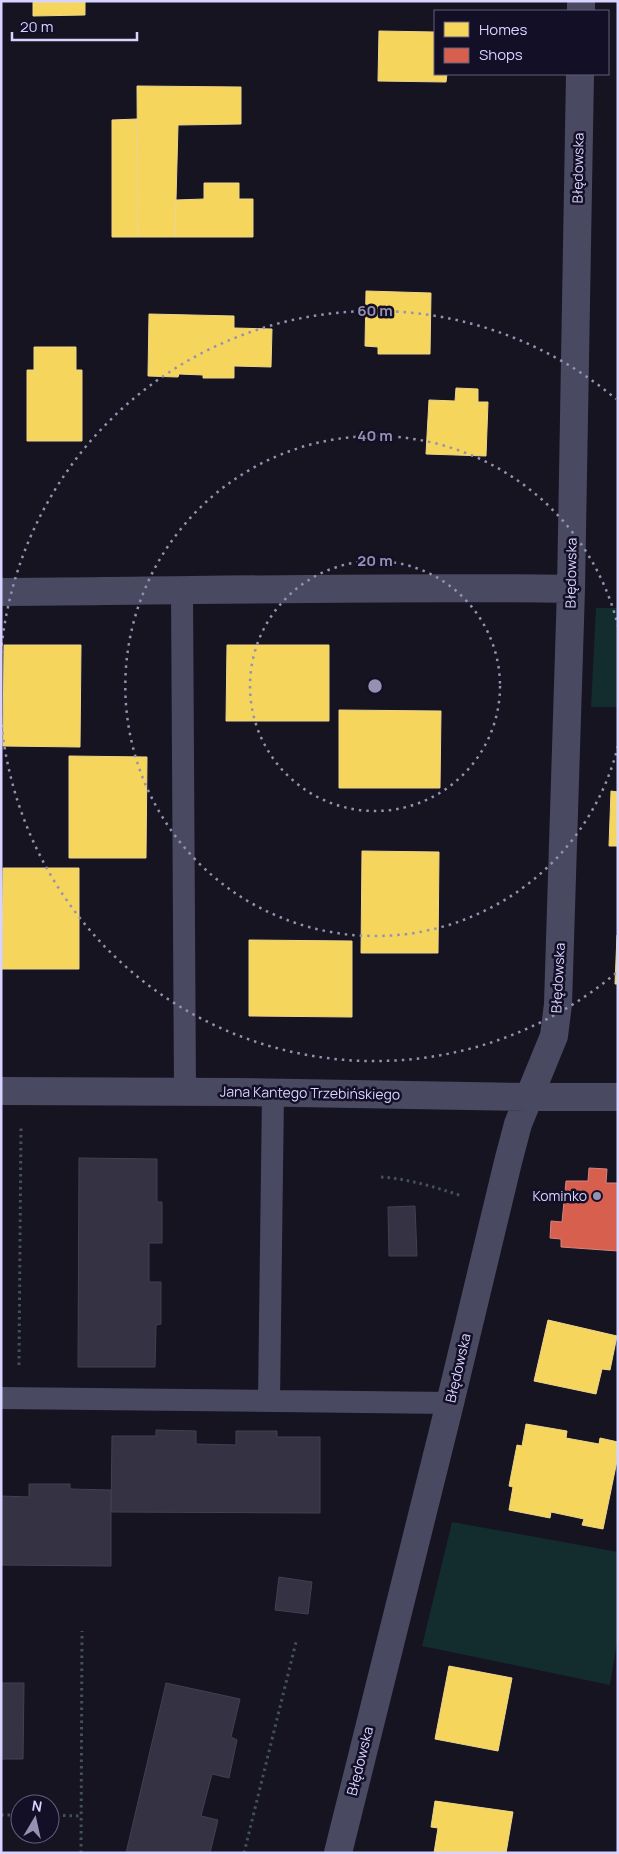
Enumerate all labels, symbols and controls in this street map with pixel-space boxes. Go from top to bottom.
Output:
scale bar [12,10,138,42]
legend [434,10,609,75]
text: 20 m [20,16,53,37]
text: Homes [479,19,528,40]
text: Shops [479,44,523,65]
street label: Błędowska [567,133,588,203]
text: 60 m [357,300,393,321]
text: 40 m [357,425,393,446]
street label: Błędowska [560,538,581,608]
text: 20 m [357,550,393,571]
centre of rings [366,677,384,695]
street label: Błędowska [546,942,569,1014]
street label: Jana Kantego Trzebińskiego [220,1081,400,1104]
place label: Kominko [532,1186,587,1205]
marker: Kominko [591,1190,603,1202]
street label: Błędowska [440,1331,475,1404]
street label: Błędowska [342,1724,377,1797]
north arrow [10,1794,60,1844]
text: N [31,1795,44,1816]

